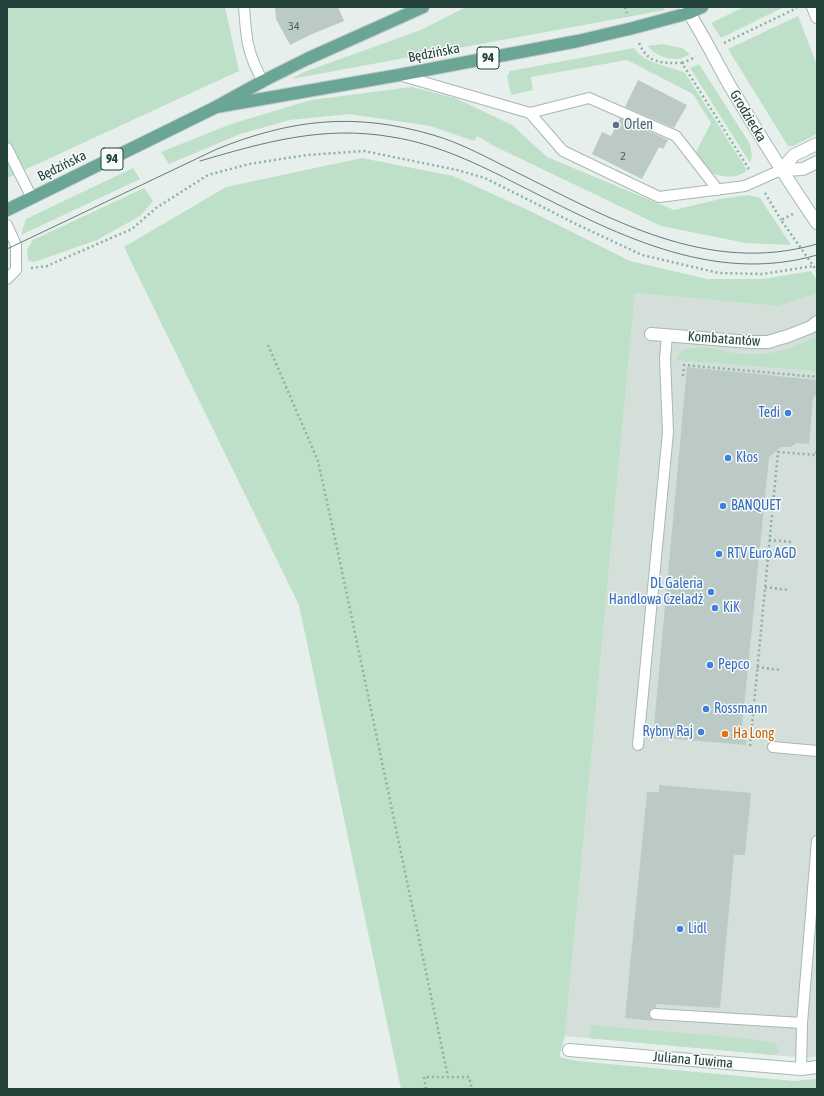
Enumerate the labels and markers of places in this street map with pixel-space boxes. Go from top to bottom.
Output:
place label: Orlen [624,117,653,133]
marker: Orlen [611,120,621,130]
place label: Tedi [759,405,780,421]
marker: Tedi [783,408,793,418]
place label: Kłos [736,450,758,466]
marker: Kłos [723,453,733,463]
place label: BANQUET [731,498,781,514]
marker: BANQUET [718,501,728,511]
place label: RTV Euro AGD [727,546,796,562]
marker: RTV Euro AGD [714,549,724,559]
place label: DL Galeria Handlowa Czeladź [609,576,703,608]
marker: DL Galeria Handlowa Czeladź [706,587,716,597]
place label: KiK [723,600,740,616]
marker: KiK [710,603,720,613]
place label: Pepco [718,657,749,673]
marker: Pepco [705,660,715,670]
place label: Rossmann [714,701,768,717]
marker: Rossmann [701,704,711,714]
place label: Rybny Raj [642,724,693,740]
place label: Ha Long [733,726,774,742]
marker: Rybny Raj [696,727,706,737]
marker: Ha Long [720,729,730,739]
place label: Lidl [688,921,707,937]
marker: Lidl [675,924,685,934]

